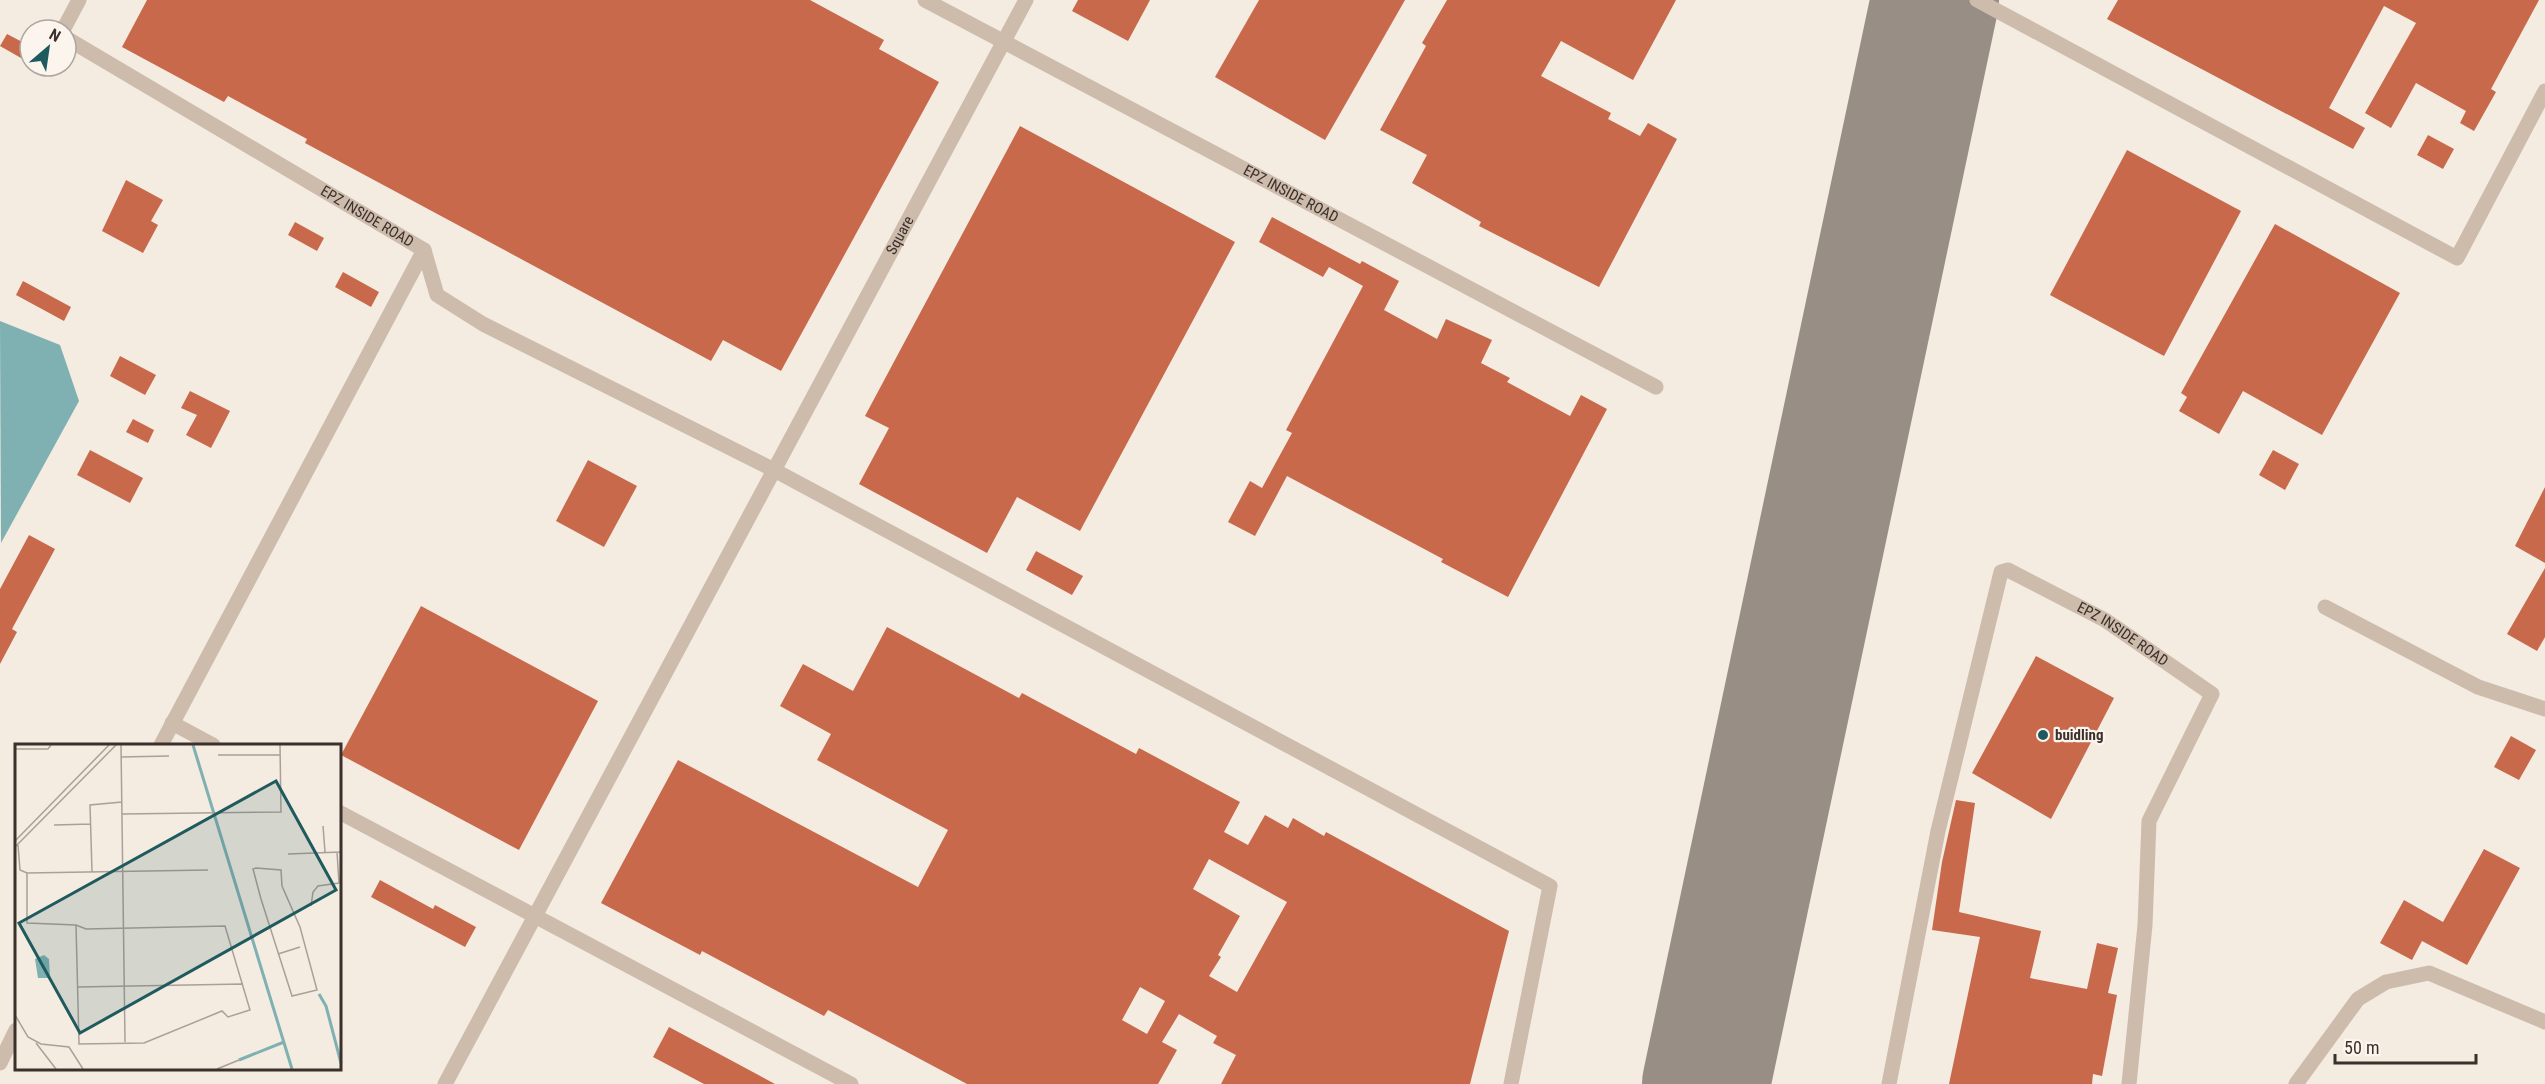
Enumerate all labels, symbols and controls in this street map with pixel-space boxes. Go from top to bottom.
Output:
north arrow [18,18,78,78]
text: N [46,25,64,46]
street label: EPZ INSIDE ROAD [1240,161,1342,226]
street label: EPZ INSIDE ROAD [317,182,417,251]
street label: Square [882,213,918,258]
street label: EPZ INSIDE ROAD [2074,598,2172,670]
place label: buidling [2055,726,2104,744]
marker: buidling [2036,728,2050,742]
inset map [15,744,340,1069]
scale bar [2335,1027,2476,1065]
text: 50 m [2344,1037,2379,1058]

